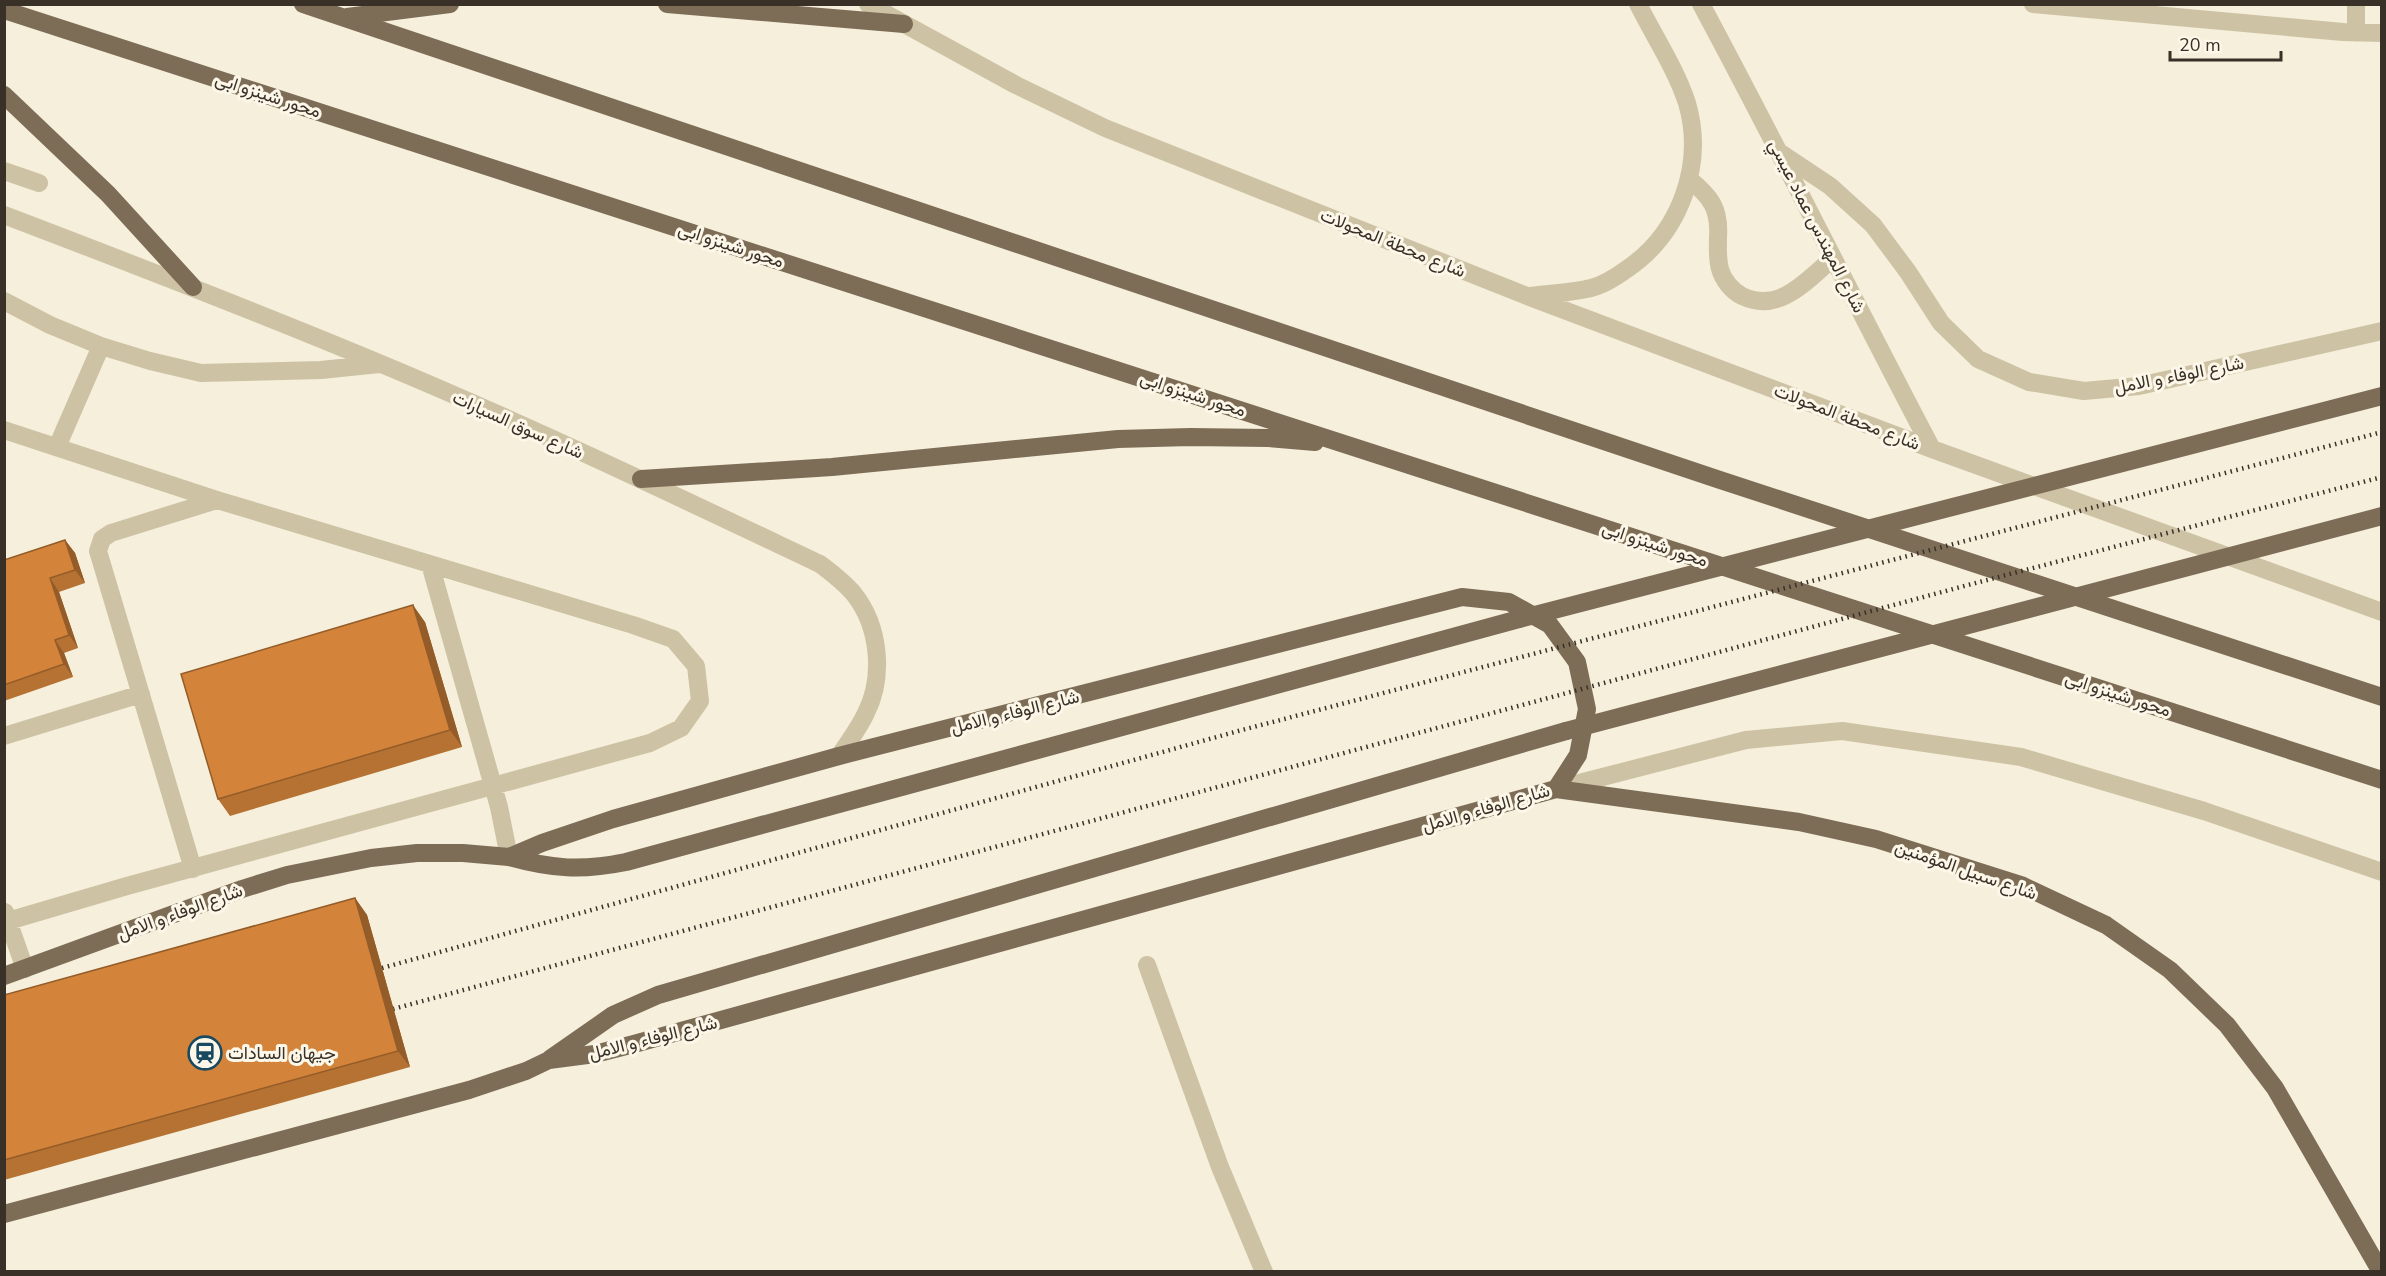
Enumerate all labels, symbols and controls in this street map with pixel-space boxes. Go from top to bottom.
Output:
scale bar [2170,24,2281,62]
text: 20 m [2179,33,2221,57]
street label: محور شينزو ابى [212,67,324,123]
street label: شارع المهندس عماد عيسي [1760,135,1871,318]
street label: شارع محطة المحولات [1317,203,1469,283]
street label: محور شينزو ابى [675,217,787,273]
street label: شارع الوفاء و الامل [2112,351,2246,399]
street label: محور شينزو ابى [1137,366,1249,422]
street label: شارع محطة المحولات [1770,378,1924,456]
street label: شارع سوق السيارات [449,385,587,465]
street label: محور شينزو ابى [1599,516,1711,572]
street label: محور شينزو ابى [2062,666,2174,722]
street label: شارع الوفاء و الامل [948,684,1082,740]
street label: شارع الوفاء و الامل [1419,778,1553,838]
street label: شارع سبيل المؤمنين [1892,834,2040,906]
street label: شارع الوفاء و الامل [114,878,246,946]
street label: شارع الوفاء و الامل [586,1010,720,1066]
station icon: جيهان السادات [187,1035,223,1071]
place label: جيهان السادات [228,1041,336,1065]

